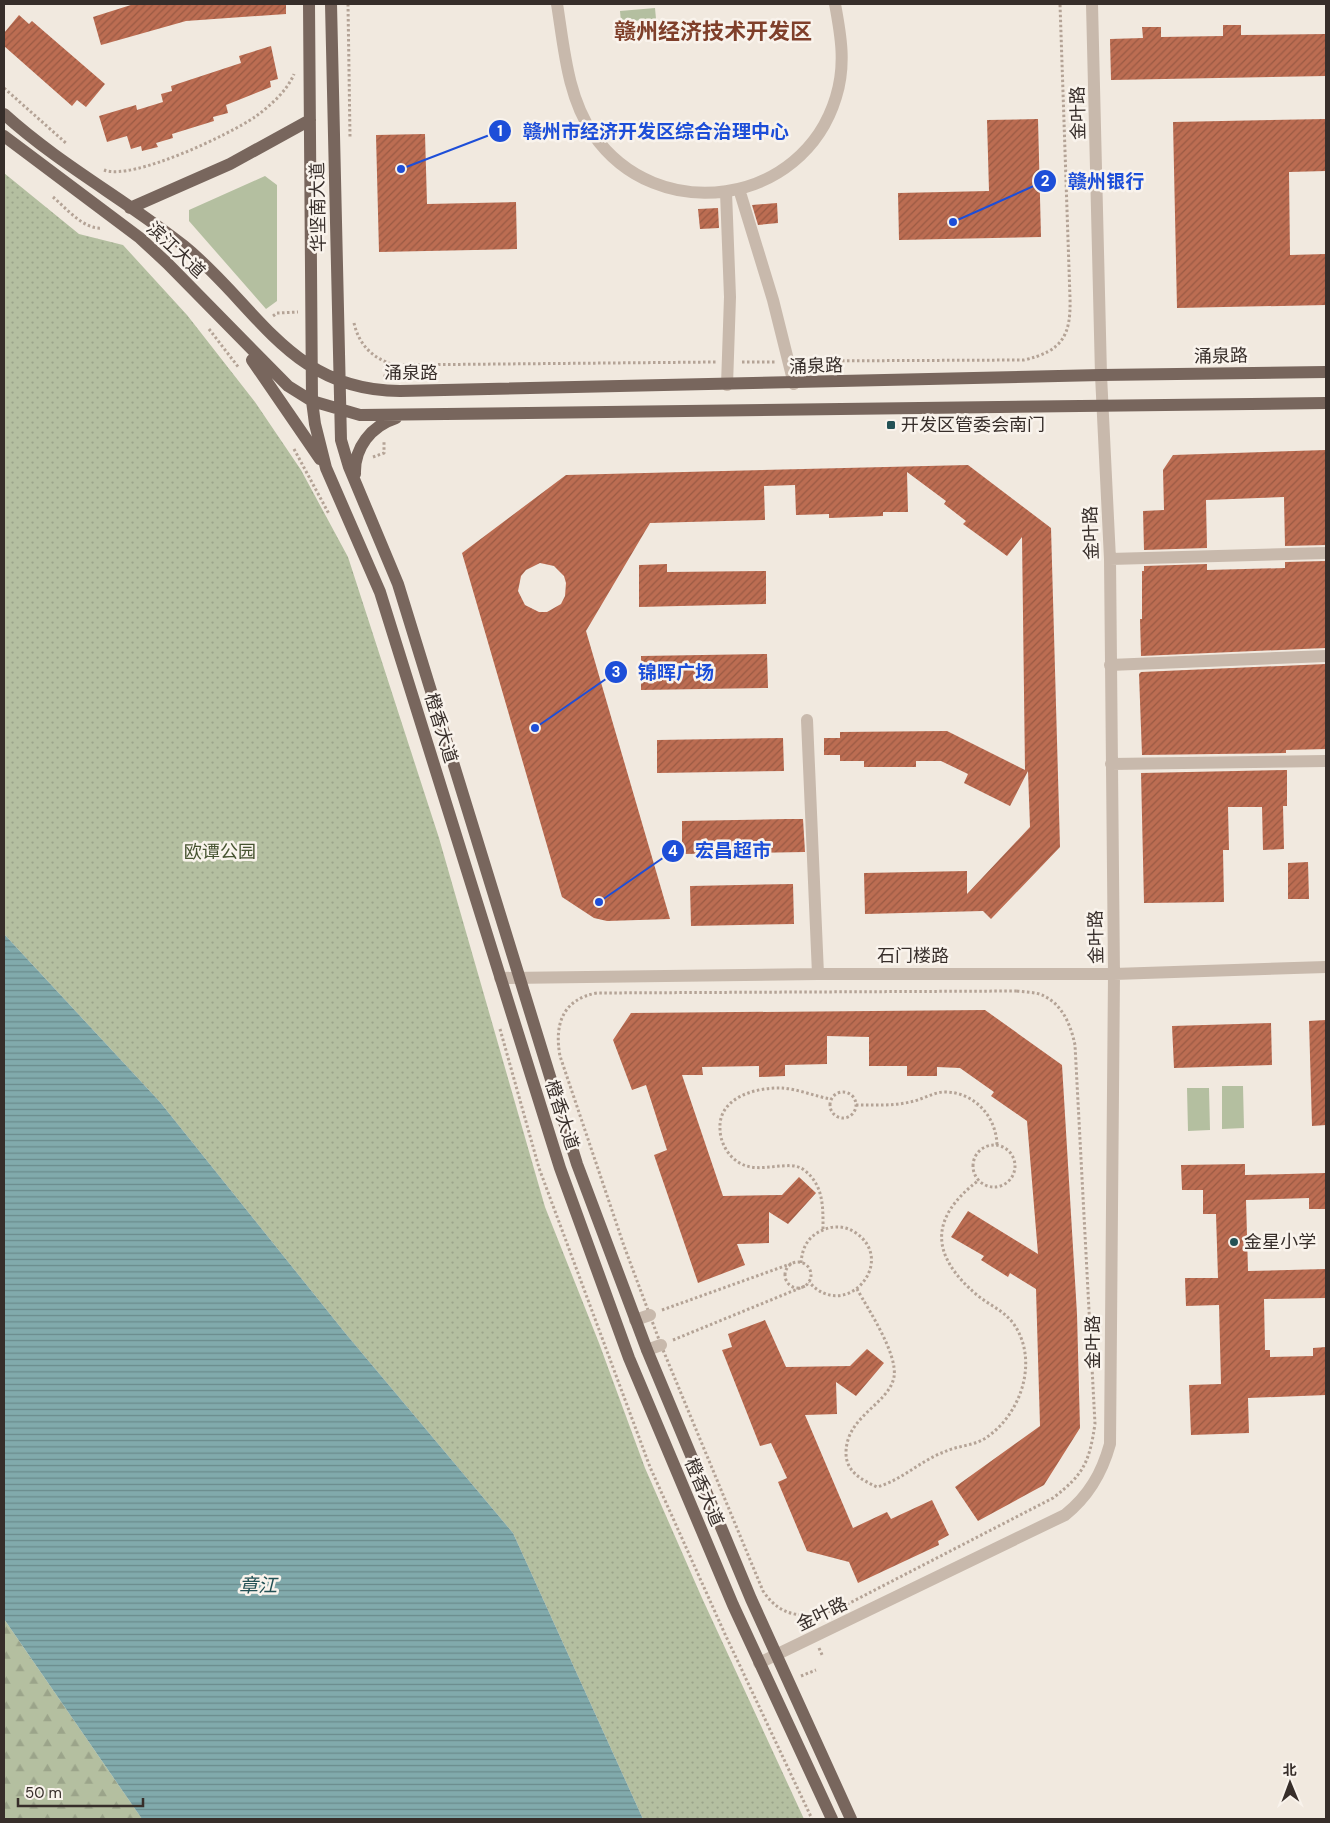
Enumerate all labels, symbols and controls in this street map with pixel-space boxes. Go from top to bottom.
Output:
district label: 赣州经济技术开发区 [614,17,812,46]
street label: 金叶路 [1066,86,1090,140]
callout: 赣州市经济开发区综合治理中心 [488,114,799,148]
text: 赣州市经济开发区综合治理中心 [523,119,789,144]
text: 1 [497,121,503,141]
street label: 华坚南大道 [305,162,331,252]
callout: 赣州银行 [1033,164,1154,198]
text: 赣州银行 [1068,169,1144,194]
text: 2 [1041,171,1050,191]
street label: 滨江大道 [141,217,211,283]
street label: 涌泉路 [1194,344,1248,368]
street label: 涌泉路 [789,353,843,379]
street label: 涌泉路 [384,361,438,385]
place label: 开发区管委会南门 [901,413,1045,437]
marker: 开发区管委会南门 [885,419,897,431]
street label: 金叶路 [1078,506,1104,560]
callout: 锦晖广场 [603,655,724,689]
text: 锦晖广场 [638,660,714,685]
text: 3 [611,662,621,682]
street label: 橙香大道 [419,690,463,766]
callout: 宏昌超市 [660,834,781,868]
text: 宏昌超市 [695,838,771,863]
park label: 欧谭公园 [184,840,256,864]
text: 4 [668,841,678,861]
street label: 金叶路 [1084,910,1108,964]
street label: 石门楼路 [877,944,949,968]
street label: 橙香大道 [539,1077,585,1153]
place label: 金星小学 [1244,1230,1316,1254]
marker: 金星小学 [1228,1236,1240,1248]
street label: 金叶路 [1081,1315,1105,1369]
street label: 橙香大道 [679,1454,729,1530]
water label: 章江 [239,1573,279,1598]
street label: 金叶路 [792,1591,852,1637]
north arrow [1265,1758,1315,1808]
text: 北 [1283,1761,1297,1779]
scale bar [18,1776,142,1808]
text: 50 m [25,1783,62,1803]

